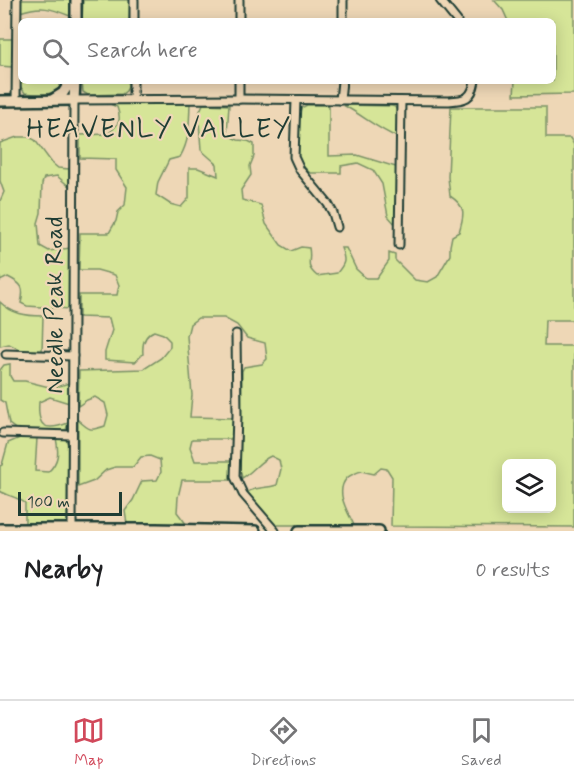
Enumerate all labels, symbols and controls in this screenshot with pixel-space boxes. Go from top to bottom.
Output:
search box [18,18,556,84]
icon: search [39,35,72,68]
text: Search here [87,37,198,65]
district label: HEAVENLY VALLEY [26,112,292,147]
street label: Needle Peak Road [40,216,71,394]
map controls [502,459,556,513]
button: layers [502,459,556,513]
scale bar [18,489,122,516]
text: 100 m [27,492,70,513]
text: Nearby [24,553,103,587]
text: 0 results [476,557,550,584]
tab: Map [72,714,105,771]
tab: Directions [250,714,316,771]
tab: Saved [461,714,502,771]

